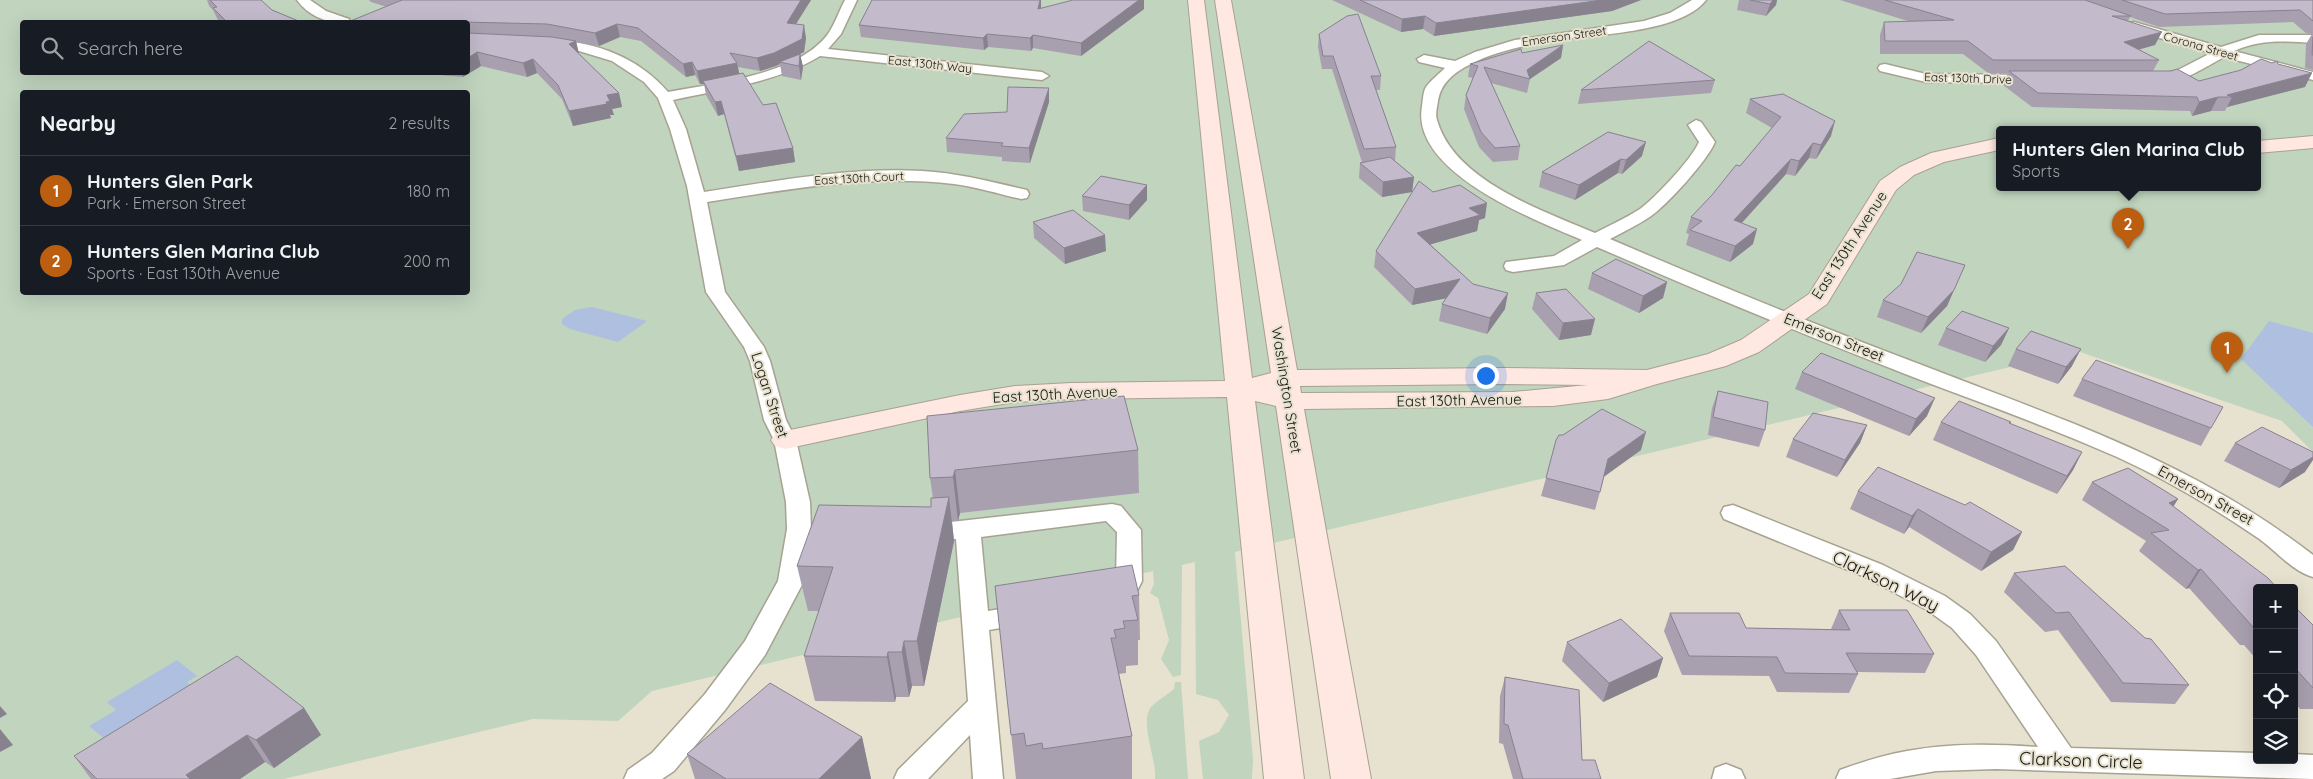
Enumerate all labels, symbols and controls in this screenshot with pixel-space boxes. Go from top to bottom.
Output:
search box [20,20,470,75]
street label: Emerson Street [1521,23,1607,49]
street label: Corona Street [2162,28,2240,64]
icon: search [38,34,66,62]
text: Search here [78,36,183,60]
street label: East 130th Way [887,52,973,76]
street label: East 130th Drive [1924,69,2012,87]
text: Nearby [40,110,116,136]
text: 2 results [388,113,450,133]
popup [1996,126,2261,191]
text: Hunters Glen Marina Club [2012,137,2245,161]
text: Sports [2012,161,2060,181]
street label: East 130th Court [814,168,904,188]
text: Hunters Glen Park [87,169,253,193]
text: 1 [53,181,59,201]
text: 180 m [407,181,450,201]
street label: East 130th Avenue [1807,187,1891,303]
text: Park · Emerson Street [87,193,246,213]
pin: 2 [2112,208,2144,249]
text: Hunters Glen Marina Club [87,239,320,263]
text: 2 [51,251,61,271]
text: 200 m [403,251,450,271]
text: Sports · East 130th Avenue [87,263,280,283]
street label: Emerson Street [1781,308,1887,366]
street label: Washington Street [1268,325,1306,455]
pin: 1 [2211,332,2243,373]
street label: Logan Street [747,350,793,440]
your location [1473,363,1499,389]
street label: East 130th Avenue [992,381,1118,407]
street label: East 130th Avenue [1396,389,1522,411]
street label: Emerson Street [2155,461,2257,529]
street label: Clarkson Way [1829,545,1943,617]
map controls [2253,584,2298,764]
button: + [2253,584,2298,629]
button: − [2253,629,2298,674]
button: locate [2253,674,2298,719]
button: layers [2253,719,2298,764]
street label: Clarkson Circle [2019,746,2143,774]

